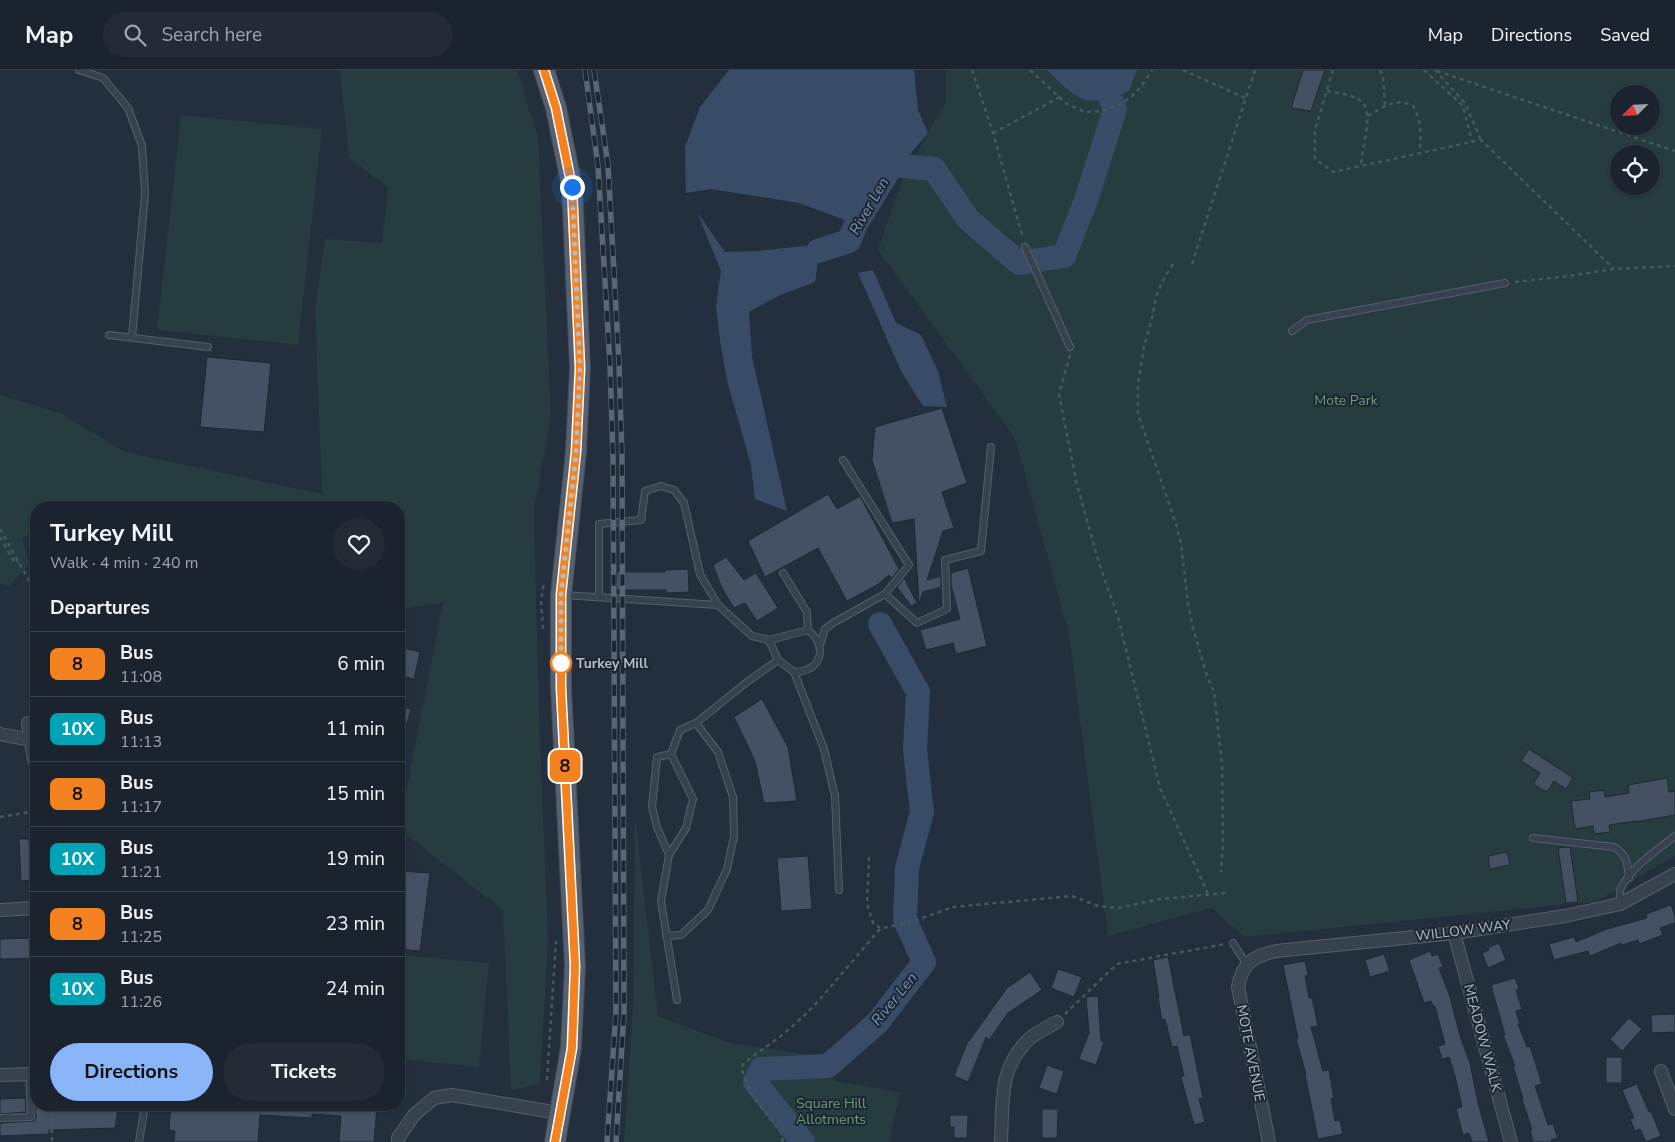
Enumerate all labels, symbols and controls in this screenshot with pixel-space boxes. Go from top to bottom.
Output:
search box [103,12,453,57]
text: Map [25,19,73,51]
icon: search [121,21,149,49]
text: Search here [161,22,262,48]
text: Map [1428,23,1463,47]
text: Directions [1491,23,1572,47]
text: Saved [1600,23,1650,47]
north arrow [1610,85,1660,135]
map controls [1610,85,1660,195]
button: locate [1610,145,1660,195]
water label: River Len [845,174,893,238]
your location [560,175,585,200]
park label: Mote Park [1314,391,1379,410]
text: Turkey Mill [50,517,173,549]
button: heart [333,518,385,570]
text: Walk · 4 min · 240 m [50,552,198,574]
text: Departures [50,595,150,621]
text: Bus [120,640,153,666]
text: 6 min [337,651,385,677]
text: 8 [72,652,83,676]
marker: Turkey Mill [550,652,572,674]
place label: Turkey Mill [576,654,648,673]
text: 11:08 [120,666,162,688]
text: Bus [120,705,153,731]
text: 11 min [326,716,385,742]
text: 10X [61,717,94,741]
text: 11:13 [120,731,162,753]
line badge: 8 [549,750,581,782]
text: 8 [560,754,570,778]
text: Bus [120,770,153,796]
text: 15 min [326,781,385,807]
text: 8 [72,782,83,806]
text: 11:17 [120,796,162,818]
text: Bus [120,835,153,861]
text: 19 min [326,846,385,872]
text: 10X [61,847,94,871]
text: 11:21 [120,861,162,883]
text: Bus [120,900,153,926]
text: 23 min [326,911,385,937]
text: 8 [72,912,83,936]
street label: WILLOW WAY [1415,915,1512,946]
text: 11:25 [120,926,162,948]
text: Bus [120,965,153,991]
water label: River Len [866,968,922,1030]
text: 24 min [326,976,385,1002]
text: 10X [61,977,94,1001]
street label: MEADOW WALK [1459,982,1506,1095]
text: 11:26 [120,991,162,1013]
street label: MOTE AVENUE [1232,1003,1269,1103]
button: Directions [50,1043,213,1101]
button: Tickets [223,1043,385,1101]
park label: Square Hill Allotments [796,1094,867,1129]

